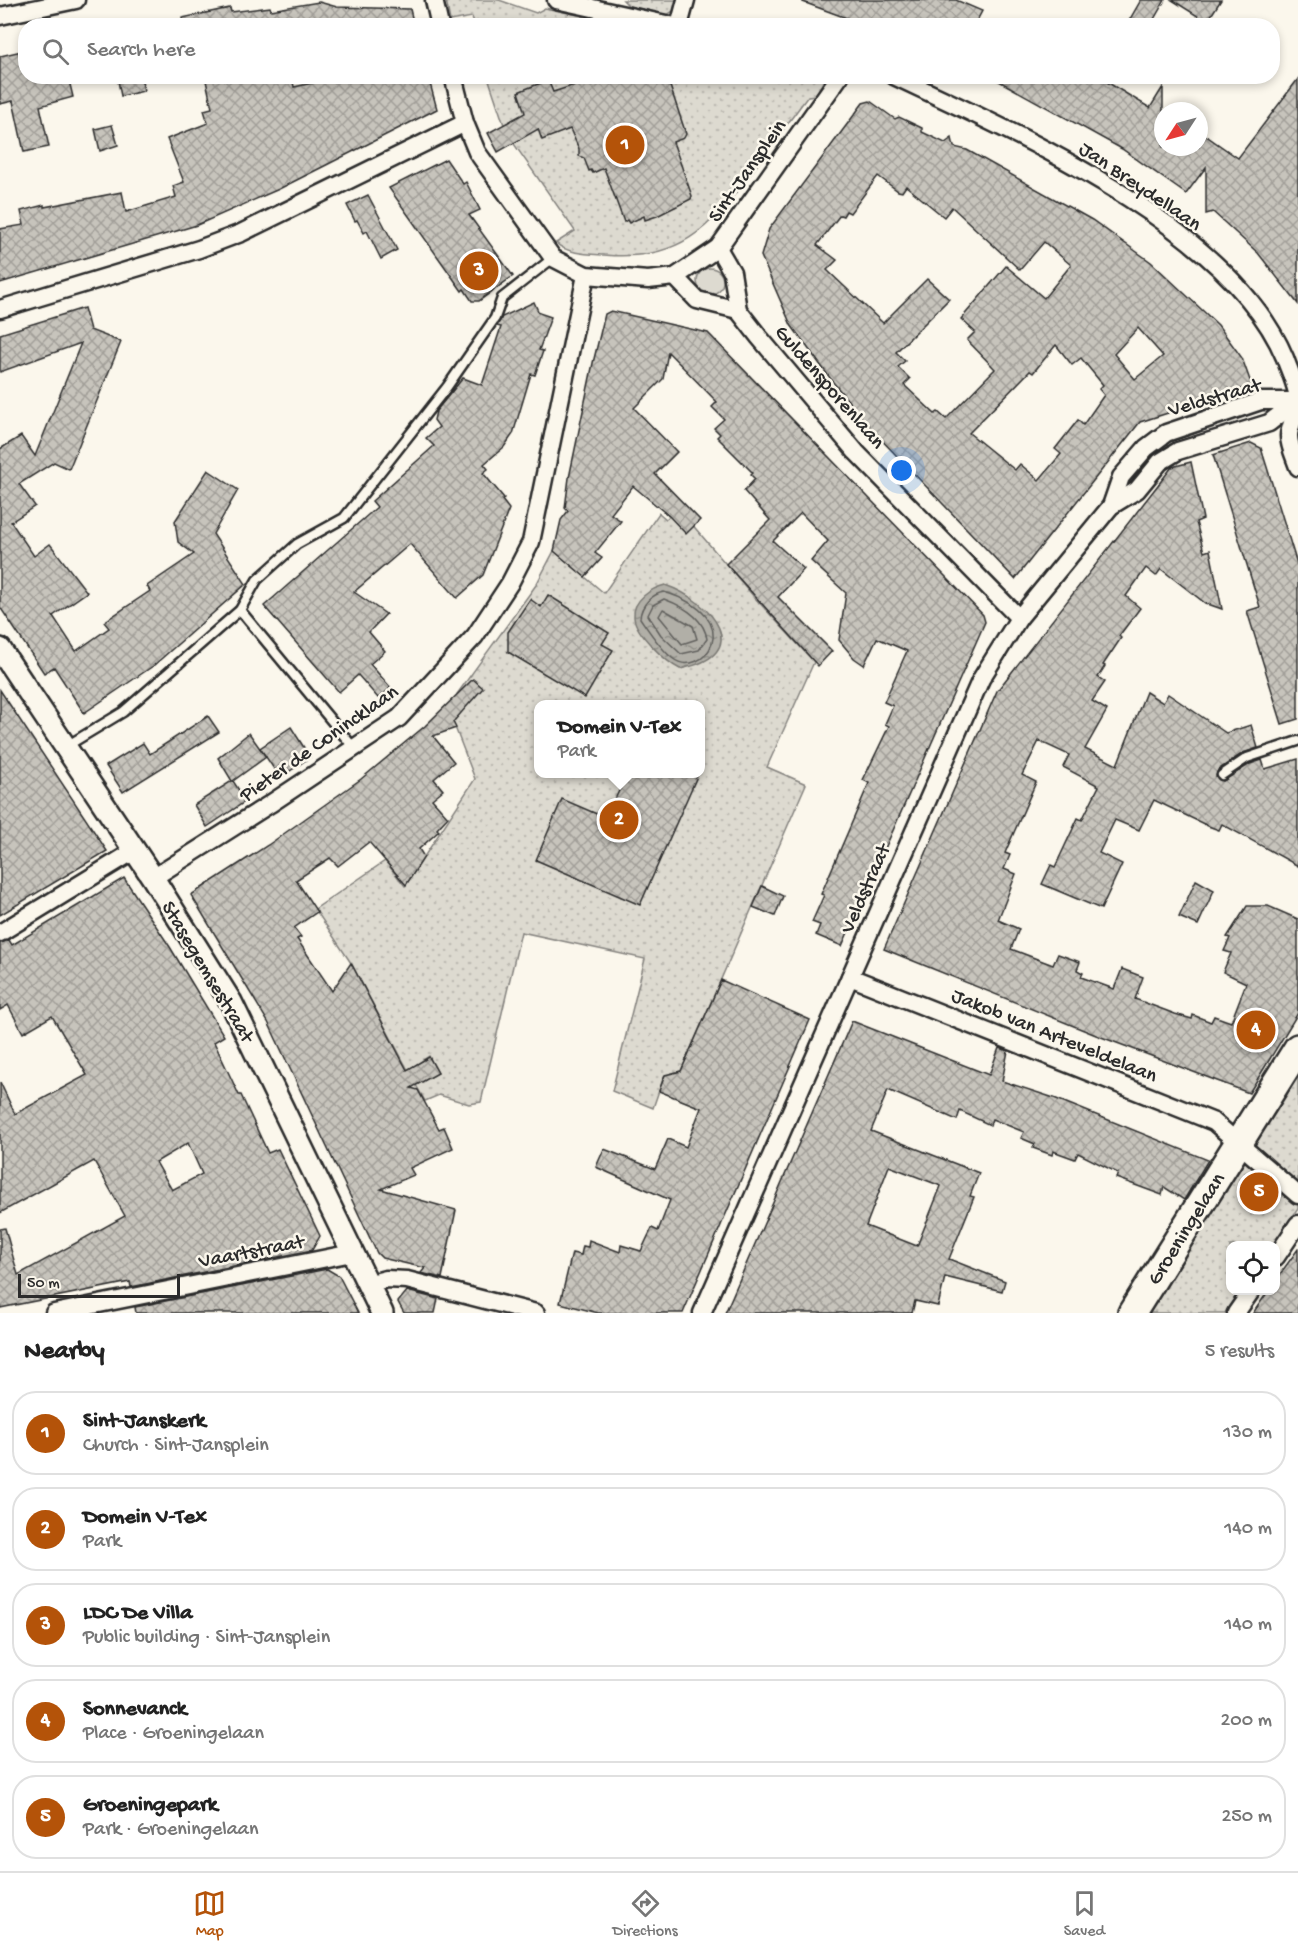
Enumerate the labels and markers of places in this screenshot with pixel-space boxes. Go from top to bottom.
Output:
pin: 1 [606,122,644,168]
pin: 3 [460,248,498,294]
pin: 2 [600,798,638,842]
pin: 4 [1236,1008,1276,1052]
pin: 5 [1240,1170,1278,1214]

